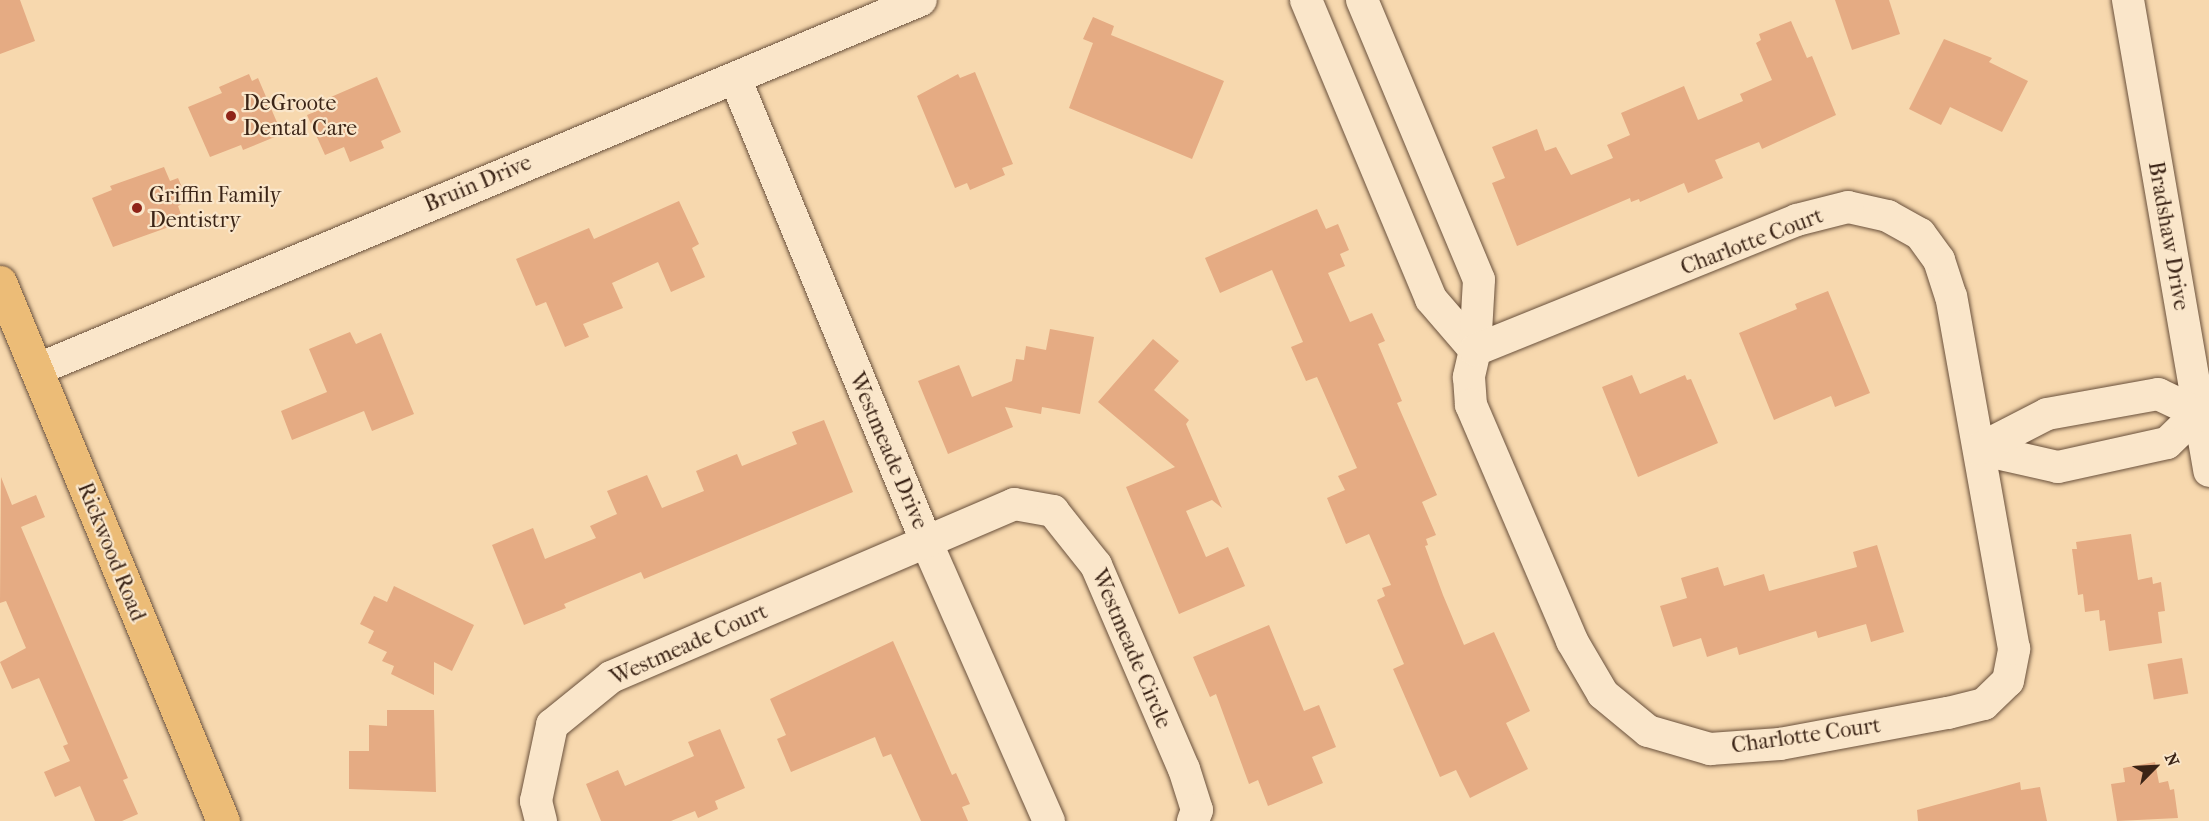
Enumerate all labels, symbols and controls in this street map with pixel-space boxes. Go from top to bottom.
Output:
place label: DeGroote Dental Care [243,90,357,142]
marker: DeGroote Dental Care [224,109,238,123]
street label: Bruin Drive [420,150,536,218]
street label: Bradshaw Drive [2142,159,2194,313]
place label: Griffin Family Dentistry [149,182,281,234]
marker: Griffin Family Dentistry [130,201,144,215]
street label: Charlotte Court [1677,203,1827,281]
street label: Westmeade Drive [843,369,933,533]
street label: Rickwood Road [71,479,151,625]
street label: Westmeade Circle [1086,565,1176,733]
street label: Westmeade Court [606,598,772,692]
street label: Charlotte Court [1730,712,1882,760]
north arrow [2125,737,2185,797]
text: N [2161,750,2183,769]

